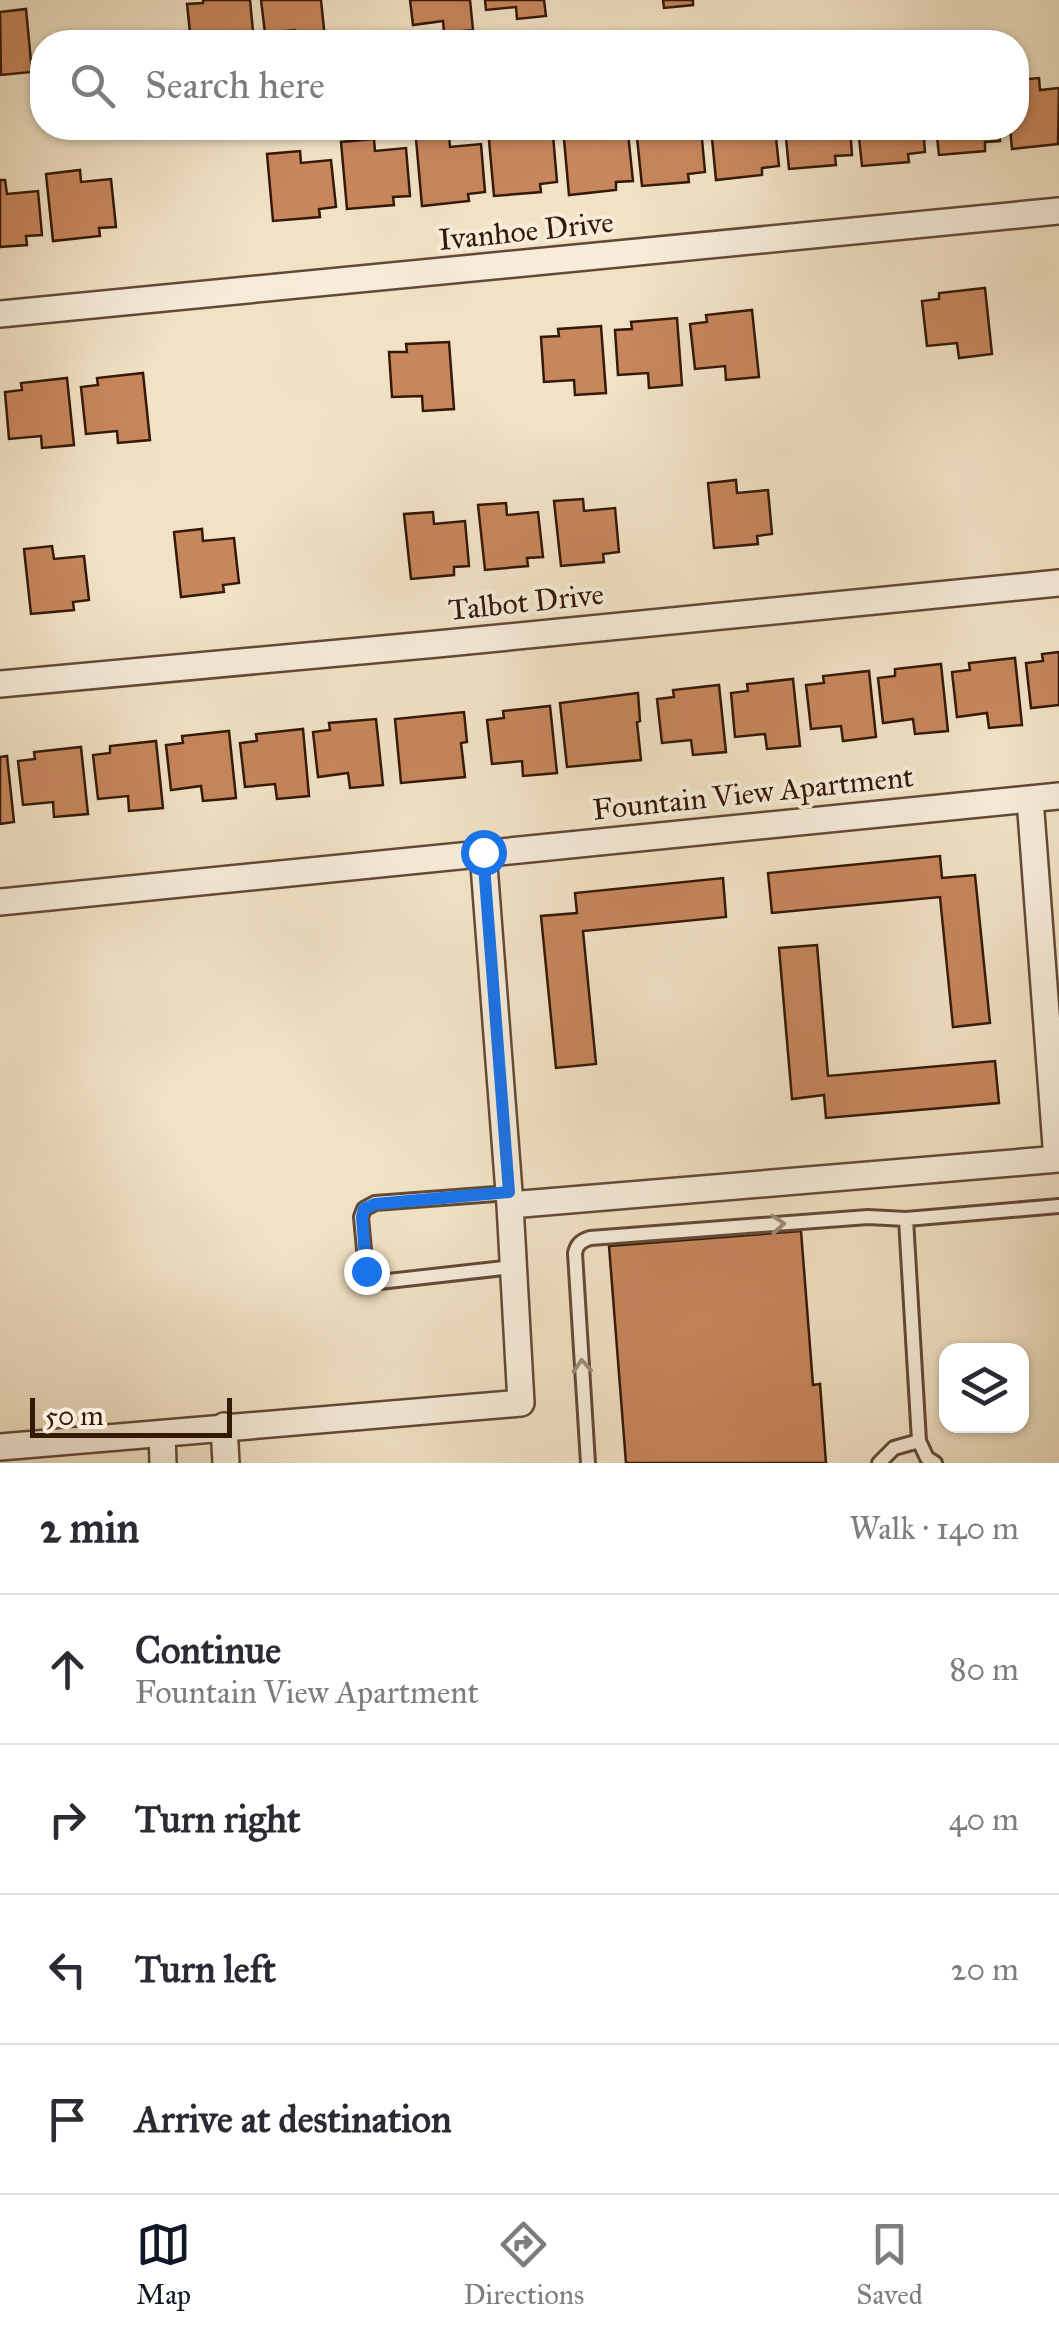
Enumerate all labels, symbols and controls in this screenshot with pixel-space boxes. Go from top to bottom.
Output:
search box [30,30,1029,140]
icon: search [65,58,120,113]
text: Search here [145,62,325,108]
street label: Ivanhoe Drive [437,204,615,258]
street label: Talbot Drive [447,576,605,628]
street label: Fountain View Apartment [591,758,915,828]
route start [461,830,507,876]
one-way arrow [771,1214,787,1235]
route end [344,1249,390,1295]
map controls [939,1343,1029,1433]
button: layers [939,1343,1029,1433]
one-way arrow [572,1357,593,1373]
scale bar [30,1393,232,1438]
text: 50 m [45,1398,104,1433]
text: 2 min [40,1502,139,1554]
text: Walk · 140 m [849,1509,1019,1548]
text: Continue [135,1627,281,1673]
icon: ahead [40,1642,95,1697]
text: 80 m [950,1650,1019,1689]
text: Fountain View Apartment [135,1673,479,1712]
icon: right [40,1792,95,1847]
text: Turn right [135,1796,301,1842]
text: 40 m [949,1800,1019,1839]
icon: left [40,1942,95,1997]
text: Turn left [135,1946,276,1992]
text: 20 m [951,1950,1019,1989]
icon: arrive [40,2092,95,2147]
text: Arrive at destination [135,2096,452,2142]
tab: Map [136,2217,191,2312]
tab: Directions [463,2217,584,2312]
tab: Saved [856,2217,923,2312]

